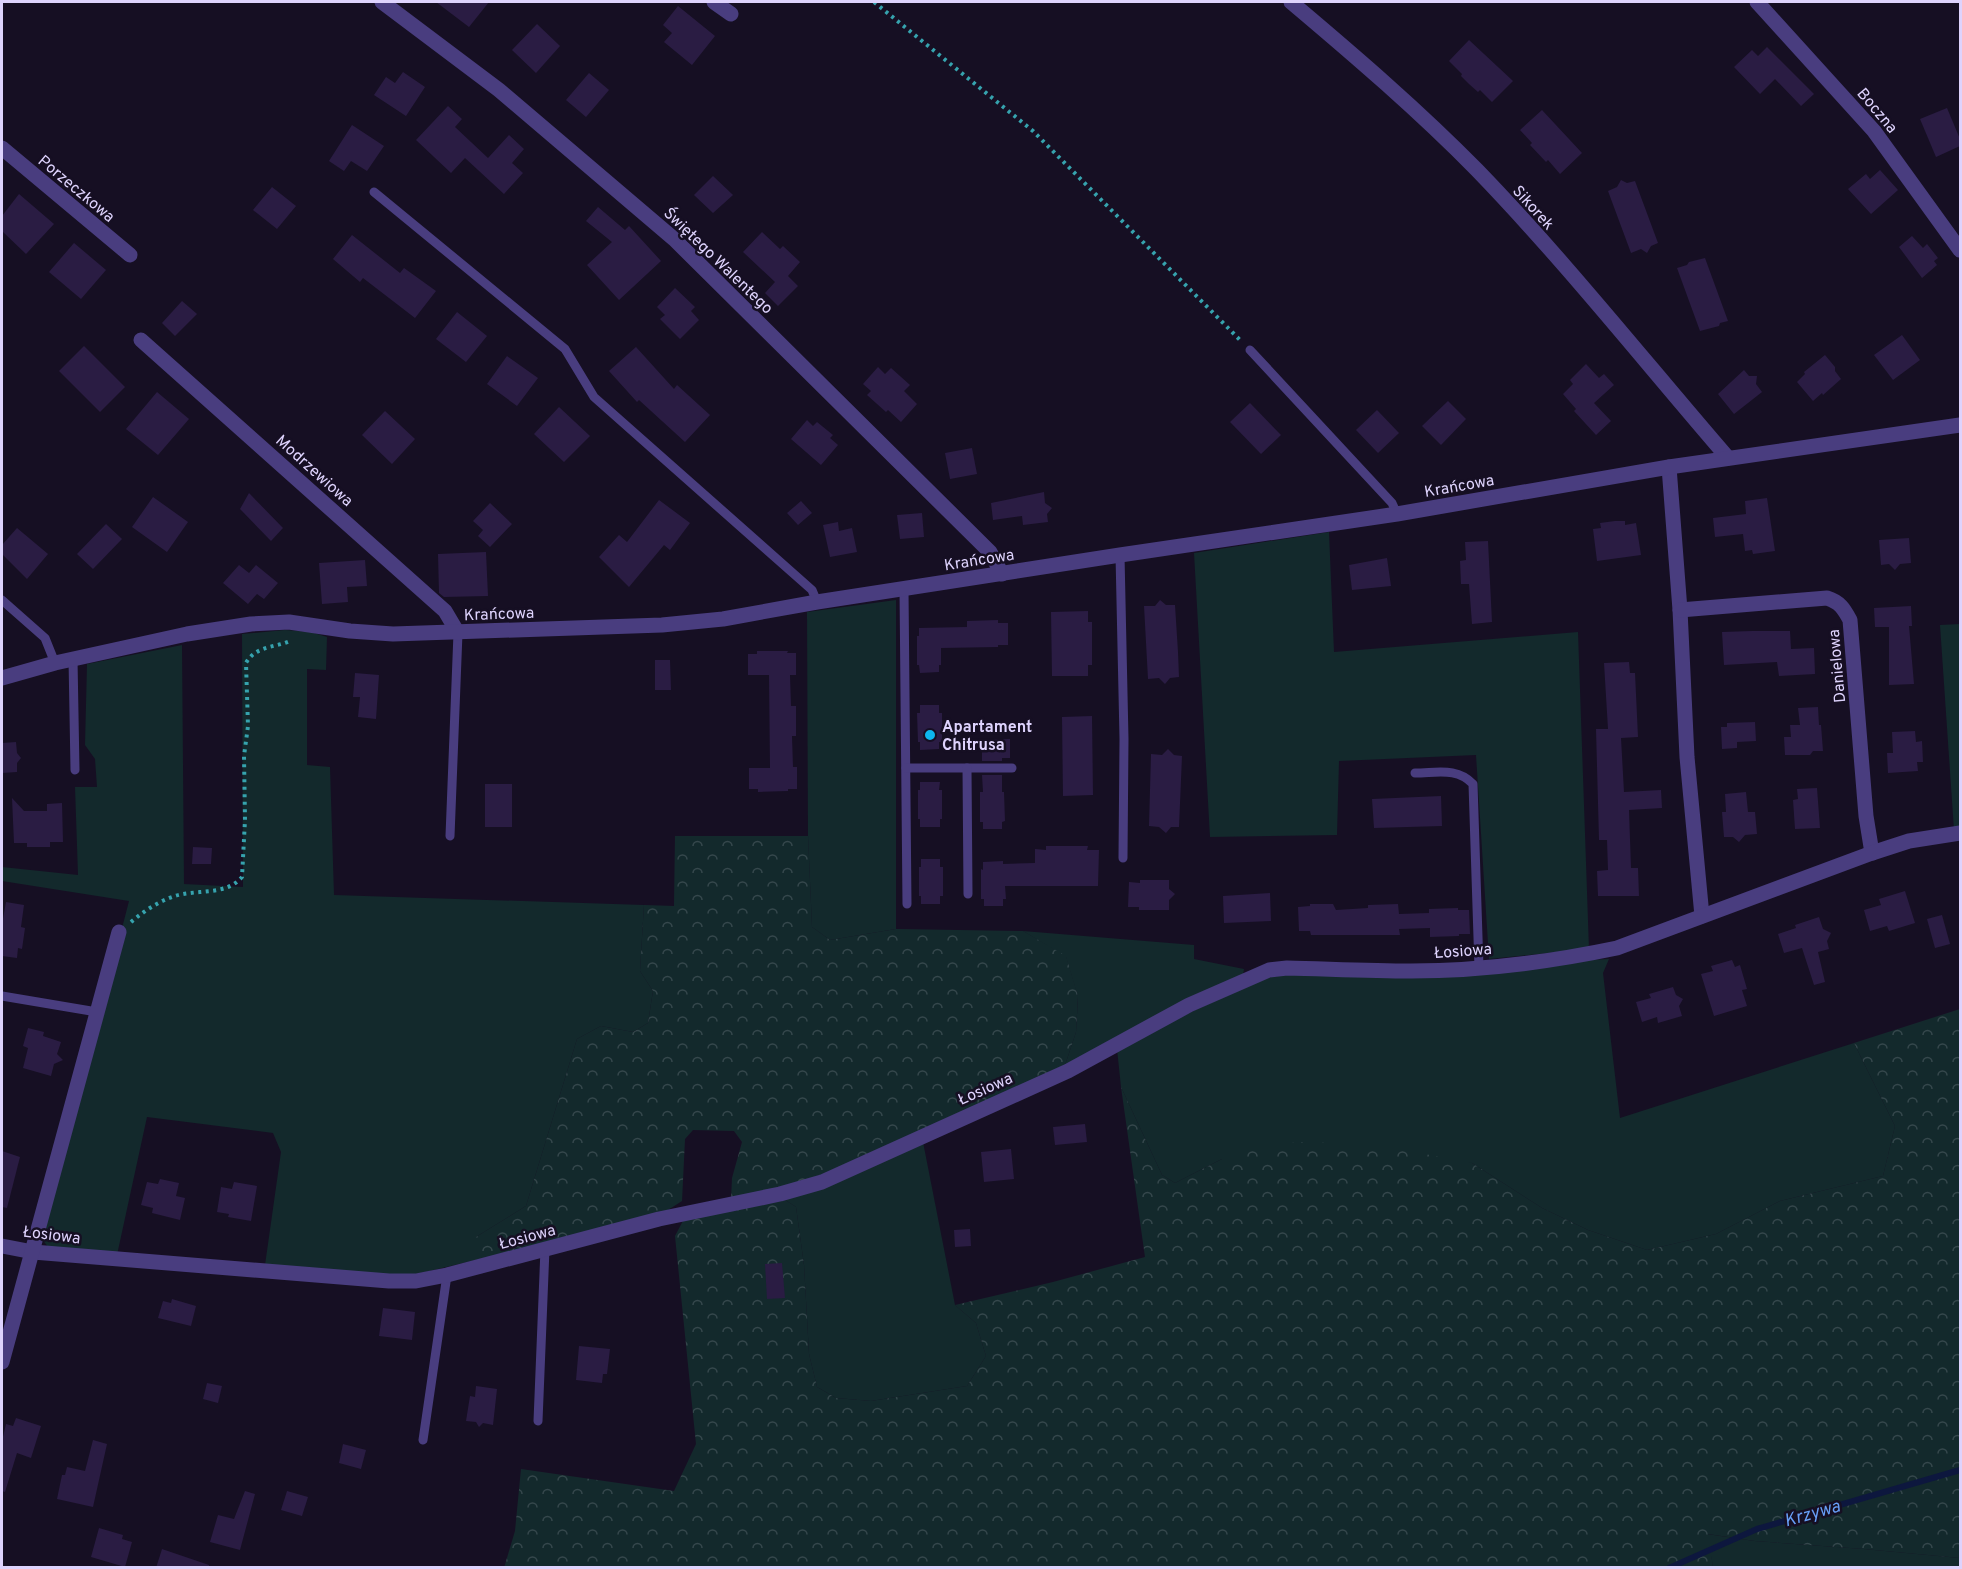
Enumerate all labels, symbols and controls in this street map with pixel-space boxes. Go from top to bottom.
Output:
street label: Boczna [1852,84,1901,138]
street label: Porzeczkowa [33,152,118,227]
street label: Sikorek [1507,182,1558,235]
street label: Świętego Walentego [659,202,778,319]
street label: Modrzewiowa [271,431,357,512]
street label: Krańcowa [1423,471,1496,503]
street label: Krańcowa [943,546,1016,576]
street label: Krańcowa [463,604,535,626]
street label: Danielowa [1825,628,1851,703]
place label: Apartament Chitrusa [942,718,1032,756]
marker: Apartament Chitrusa [923,728,937,742]
street label: Łosiowa [1434,940,1493,964]
street label: Łosiowa [955,1069,1016,1111]
street label: Łosiowa [497,1221,558,1255]
street label: Łosiowa [22,1223,82,1249]
water label: Krzywa [1782,1495,1844,1533]

